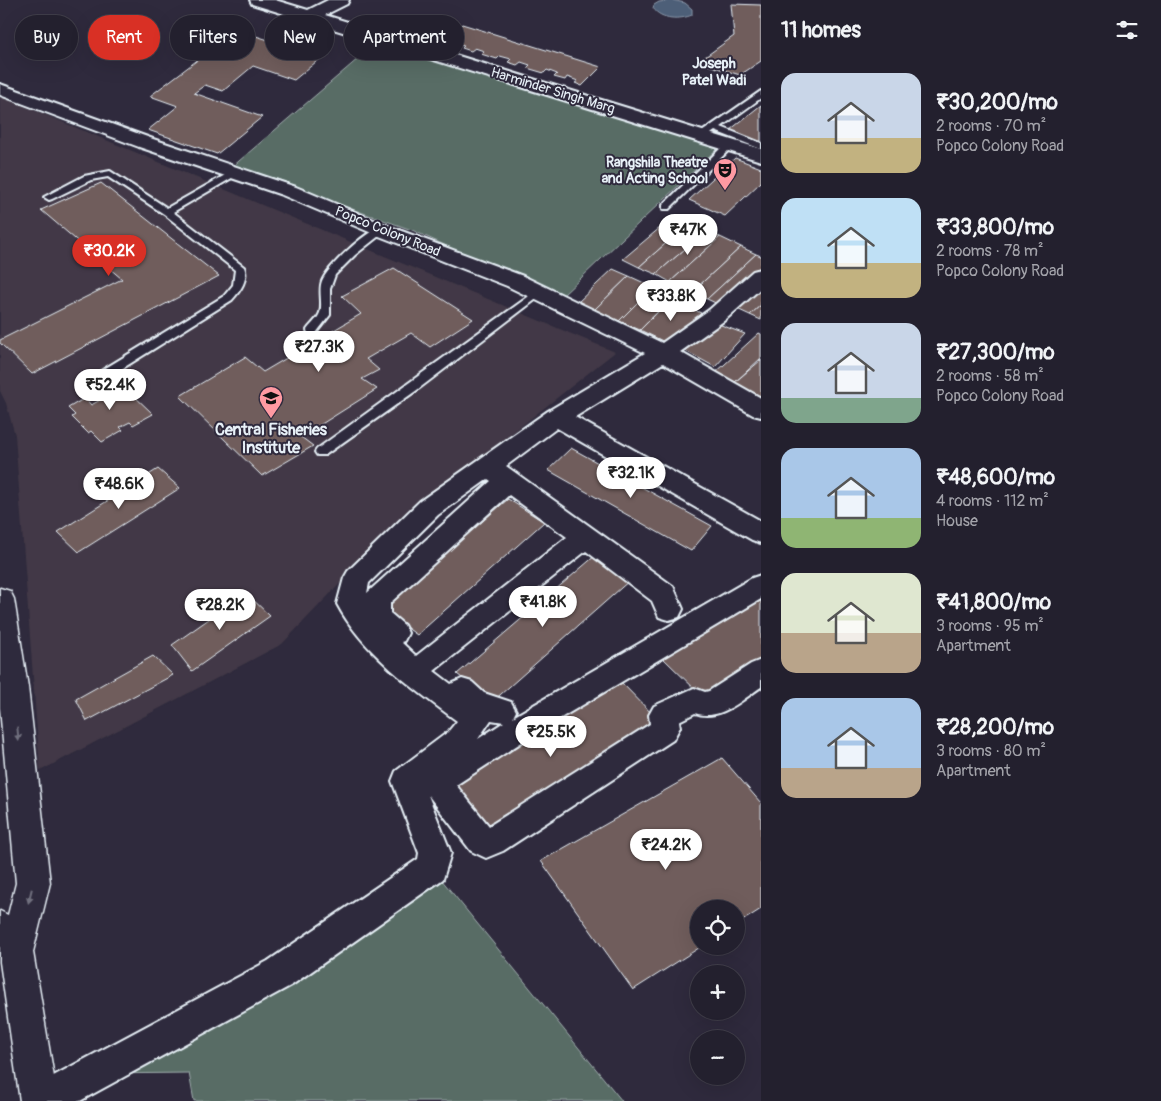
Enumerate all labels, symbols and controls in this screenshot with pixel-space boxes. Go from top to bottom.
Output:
chip: Buy [15,15,78,60]
chip: Rent [88,15,160,60]
chip: Filters [170,15,255,60]
chip: New [265,15,334,60]
chip: Apartment [344,15,464,60]
icon: filters [1113,16,1141,44]
text: 11 homes [781,17,861,44]
district label: Joseph Patel Wadi [682,54,746,90]
street label: Harminder Singh Marg [489,64,617,117]
text: ₹30,200/mo [936,89,1058,116]
icon: home [821,93,881,153]
text: 2 rooms · 70 m² [936,116,1046,136]
text: Popco Colony Road [936,136,1064,156]
place label: Rangshila Theatre and Acting School [602,154,709,187]
theatre icon: Rangshila Theatre and Acting School [712,157,738,191]
street label: Popco Colony Road [333,203,443,260]
pin: ₹47K [658,214,718,256]
text: ₹33,800/mo [936,214,1054,241]
icon: home [821,218,881,278]
text: ₹47K [670,220,707,240]
pin: ₹30.2K [68,234,150,277]
text: ₹30.2K [83,241,135,261]
text: 2 rooms · 78 m² [936,241,1043,261]
text: Popco Colony Road [936,261,1064,281]
pin: ₹33.8K [630,280,712,322]
text: ₹33.8K [647,286,695,306]
pin: ₹27.3K [278,330,360,373]
text: ₹27.3K [294,337,344,357]
text: ₹27,300/mo [936,339,1055,366]
icon: home [821,343,881,403]
text: 2 rooms · 58 m² [936,366,1044,386]
pin: ₹52.4K [69,368,151,411]
text: ₹52.4K [85,375,135,395]
school or university icon: Central Fisheries Institute [258,385,284,419]
text: Popco Colony Road [936,386,1064,406]
place label: Central Fisheries Institute [215,420,328,458]
pin: ₹32.1K [590,456,672,499]
text: ₹32.1K [608,463,654,483]
text: ₹48,600/mo [936,464,1055,491]
pin: ₹48.6K [78,468,160,510]
icon: home [821,468,881,528]
text: ₹48.6K [94,474,144,494]
text: 4 rooms · 112 m² [936,491,1049,511]
text: House [936,511,978,531]
pin: ₹41.8K [502,586,584,628]
pin: ₹28.2K [179,588,261,631]
text: ₹41,800/mo [936,589,1051,616]
text: ₹41.8K [520,592,566,612]
icon: home [821,593,881,653]
text: ₹28.2K [196,595,244,615]
text: 3 rooms · 95 m² [936,616,1044,636]
text: Apartment [936,636,1011,656]
text: ₹28,200/mo [936,714,1054,741]
pin: ₹25.5K [510,716,592,758]
icon: home [821,718,881,778]
text: ₹25.5K [526,722,576,742]
one-way arrow [14,727,22,743]
text: 3 rooms · 80 m² [936,741,1046,761]
text: Apartment [936,761,1011,781]
pin: ₹24.2K [625,828,707,871]
text: ₹24.2K [641,835,691,855]
one-way arrow [26,888,34,903]
map controls [690,900,745,1085]
button: locate [690,900,745,955]
button: + [690,965,745,1020]
button: − [690,1030,745,1085]

